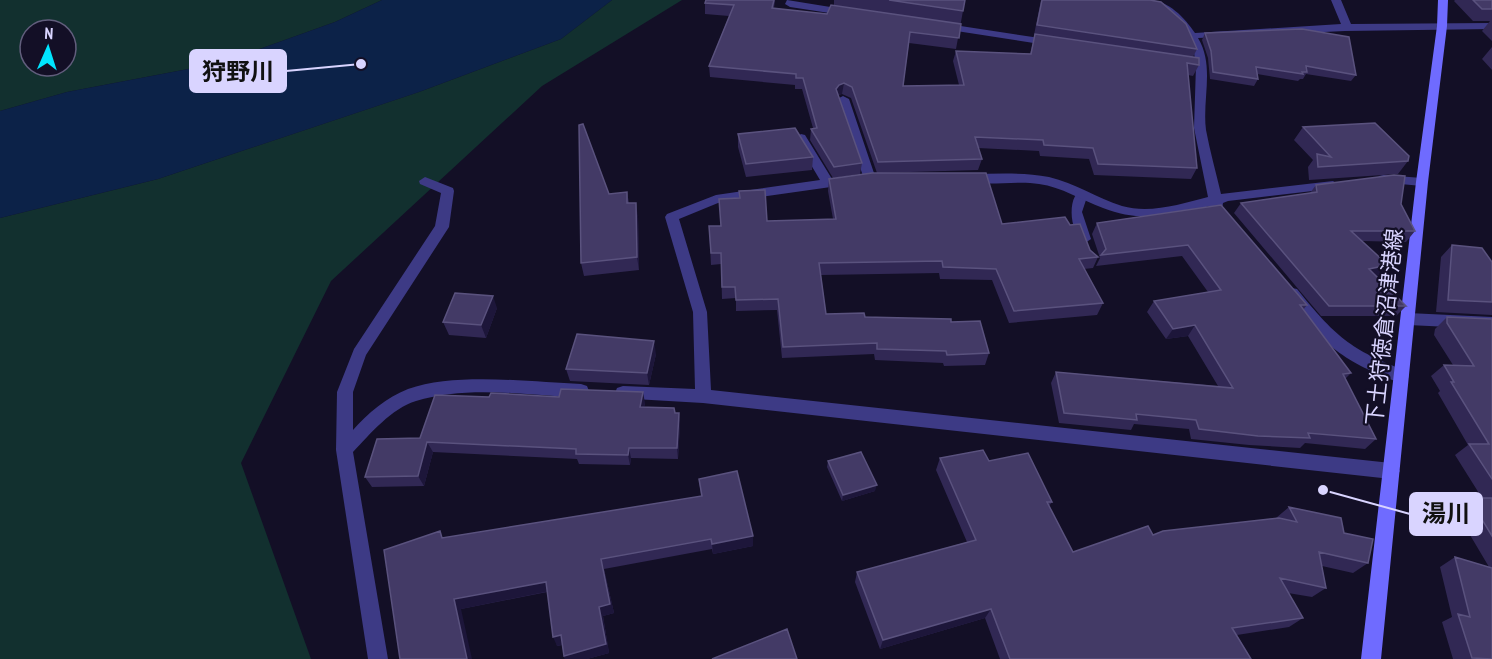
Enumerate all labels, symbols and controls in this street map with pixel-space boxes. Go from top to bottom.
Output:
north arrow [18,18,78,78]
text: N [44,23,54,43]
callout: 狩野川 [190,50,286,92]
text: 狩野川 [202,56,274,87]
street label: 下土狩徳倉沼津港線 [1360,227,1408,427]
callout: 湯川 [1410,493,1482,535]
text: 湯川 [1422,498,1470,529]

